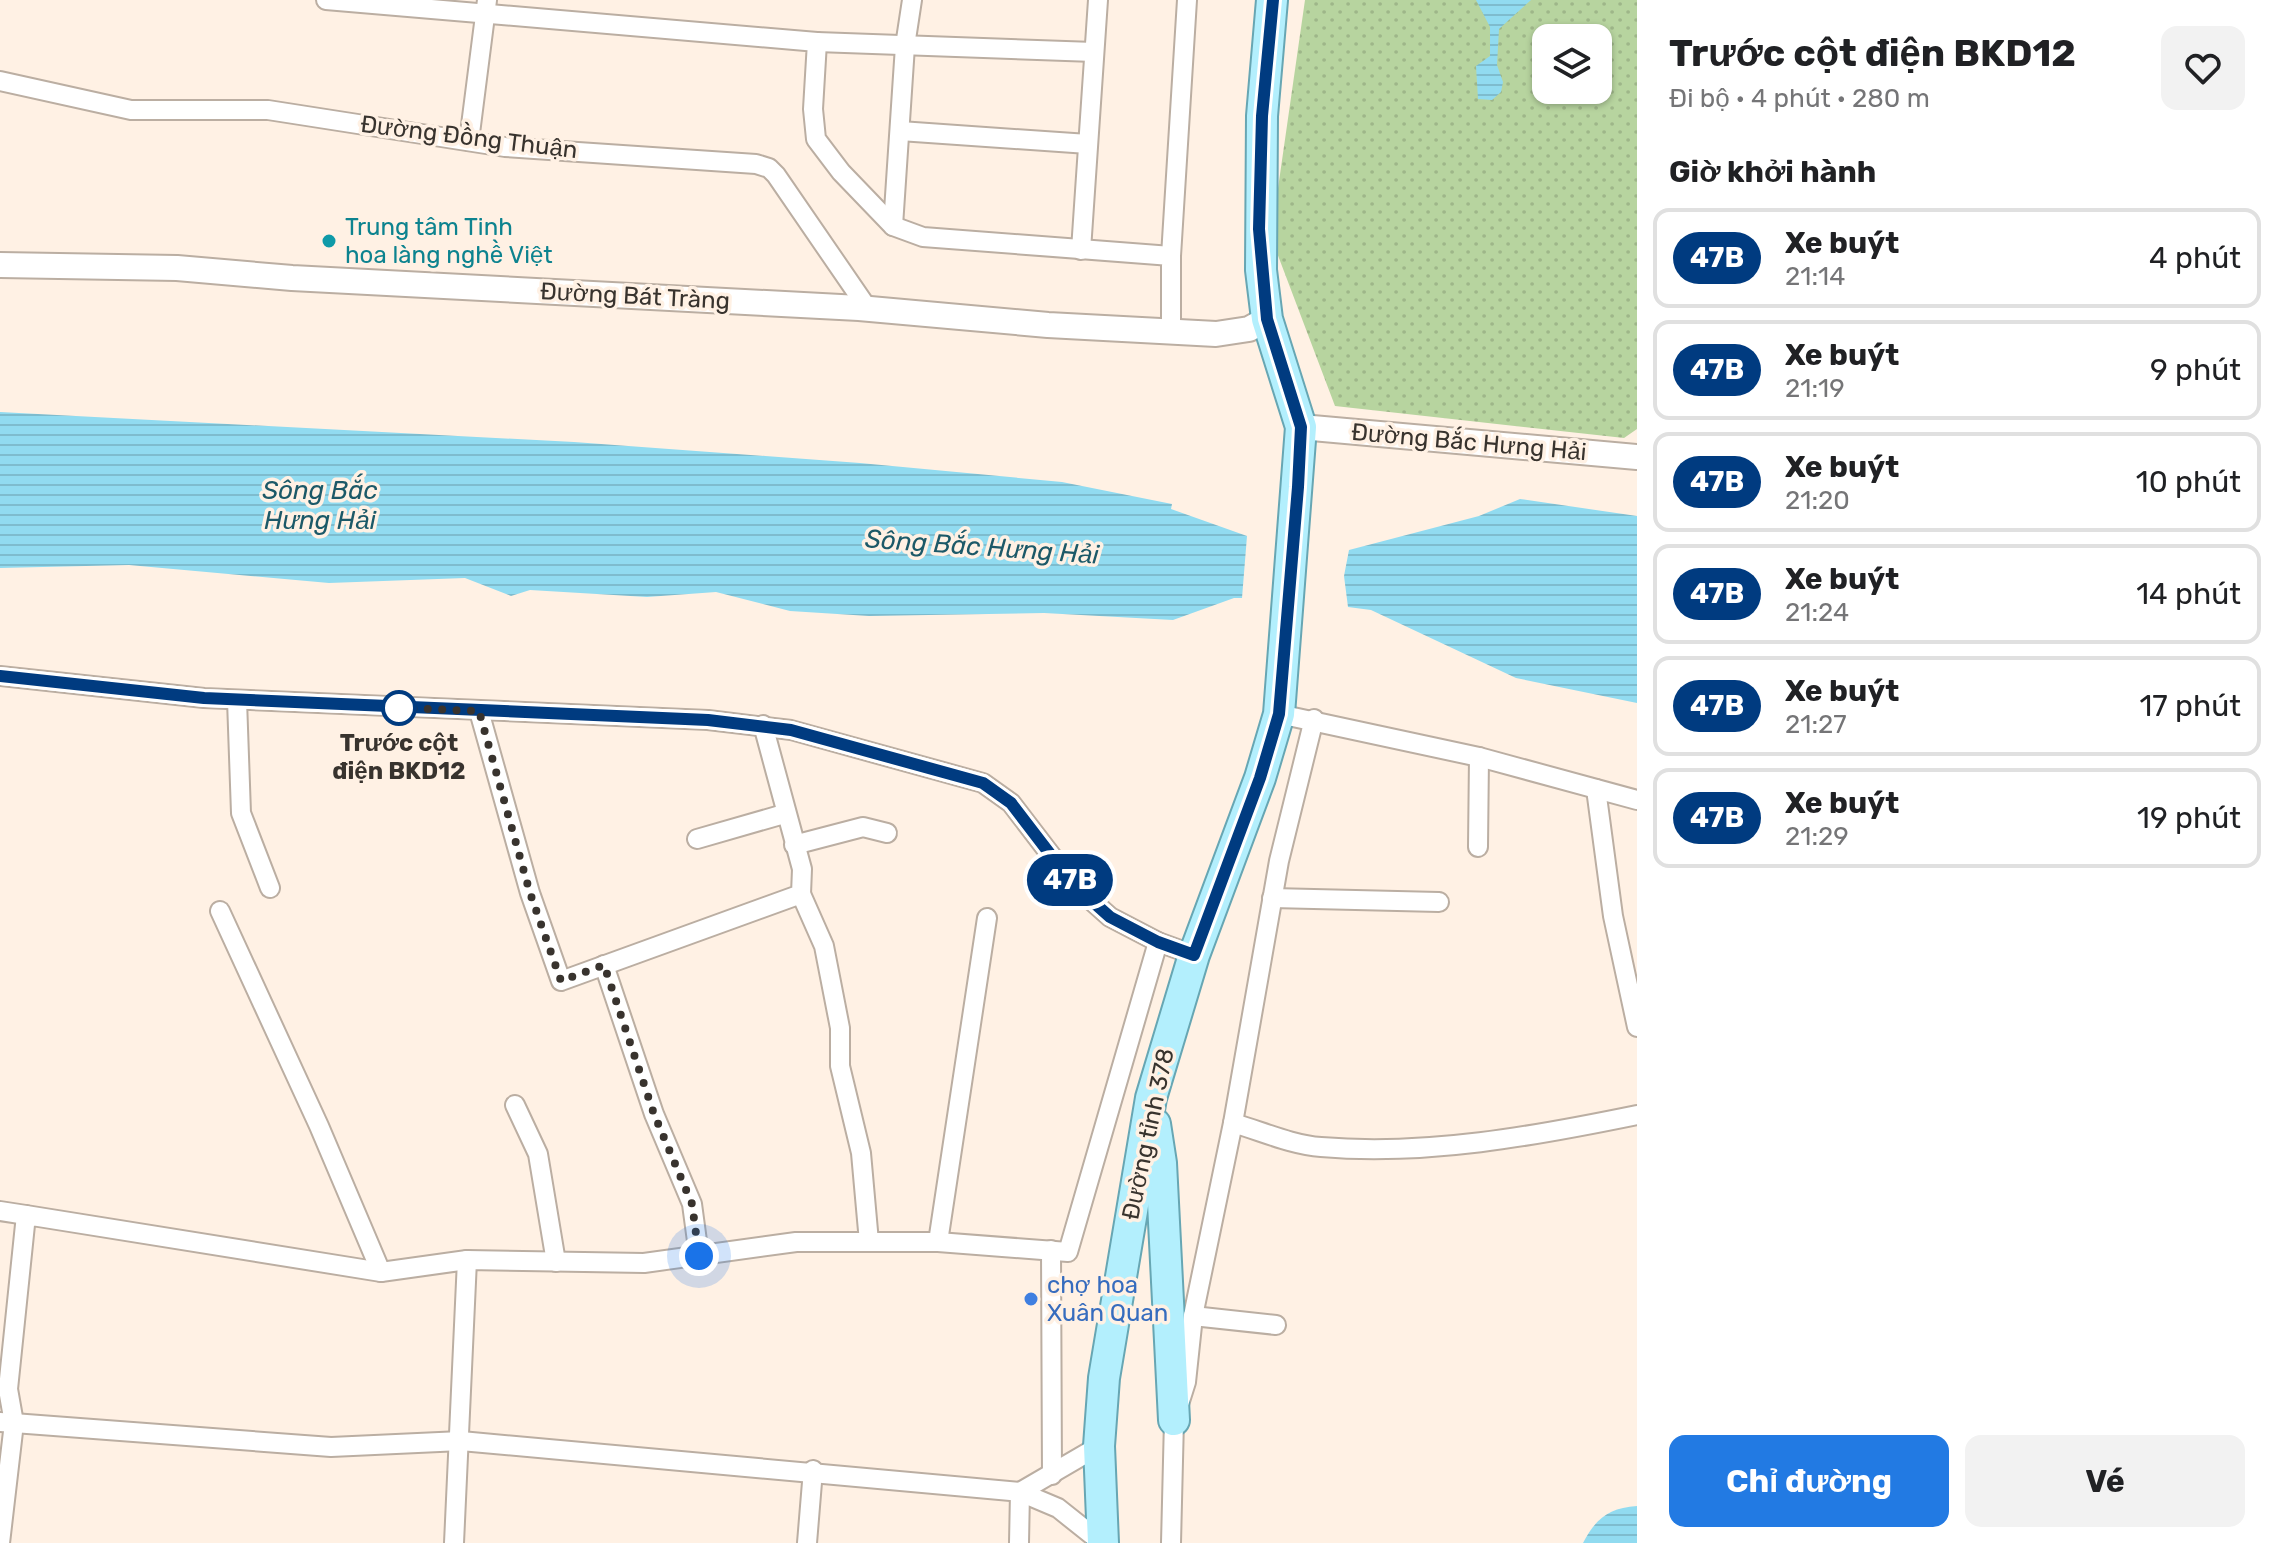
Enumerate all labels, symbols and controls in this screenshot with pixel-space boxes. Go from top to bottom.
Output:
map controls [1532,24,1612,104]
button: layers [1532,24,1612,104]
button: heart [2161,26,2245,110]
text: Trước cột điện BKD12 [1669,30,2076,76]
text: Đi bộ · 4 phút · 280 m [1669,83,1930,114]
street label: Đường Đồng Thuận [359,108,579,164]
text: Giờ khởi hành [1669,154,1876,190]
place label: Trung tâm Tinh hoa làng nghề Việt [345,213,553,269]
text: Xe buýt [1785,225,1899,261]
marker: Trung tâm Tinh hoa làng nghề Việt [320,232,338,250]
text: 4 phút [2149,240,2241,276]
text: 47B [1690,241,1744,274]
text: 21:14 [1785,261,1845,292]
street label: Đường Bát Tràng [539,277,731,315]
text: Xe buýt [1785,337,1899,373]
text: 9 phút [2150,352,2241,388]
text: 47B [1690,353,1744,386]
text: 21:19 [1785,373,1845,404]
street label: Đường Bắc Hưng Hải [1350,416,1588,466]
text: Xe buýt [1785,449,1899,485]
text: 10 phút [2136,464,2241,500]
text: 47B [1690,465,1744,498]
water label: Sông Bắc Hưng Hải [262,473,378,536]
text: 21:20 [1785,485,1850,516]
water label: Sông Bắc Hưng Hải [864,522,1101,571]
text: Xe buýt [1785,561,1899,597]
text: 14 phút [2136,576,2241,612]
text: 47B [1690,577,1744,610]
text: 21:24 [1785,597,1849,628]
text: Xe buýt [1785,673,1899,709]
text: 17 phút [2139,688,2241,724]
text: 47B [1690,689,1744,722]
marker: Trước cột điện BKD12 [382,691,416,725]
text: 21:27 [1785,709,1847,740]
place label: Trước cột điện BKD12 [332,729,466,785]
text: Xe buýt [1785,785,1899,821]
text: 19 phút [2137,800,2241,836]
text: 47B [1690,801,1744,834]
text: 21:29 [1785,821,1849,852]
line badge: 47B [1024,854,1116,906]
text: 47B [1043,863,1097,896]
street label: Đường tỉnh 378 [1116,1046,1180,1222]
your location [679,1236,719,1276]
place label: chợ hoa Xuân Quan [1047,1271,1168,1327]
marker: chợ hoa Xuân Quan [1022,1290,1040,1308]
button: Chỉ đường [1669,1435,1949,1527]
button: Vé [1965,1435,2245,1527]

